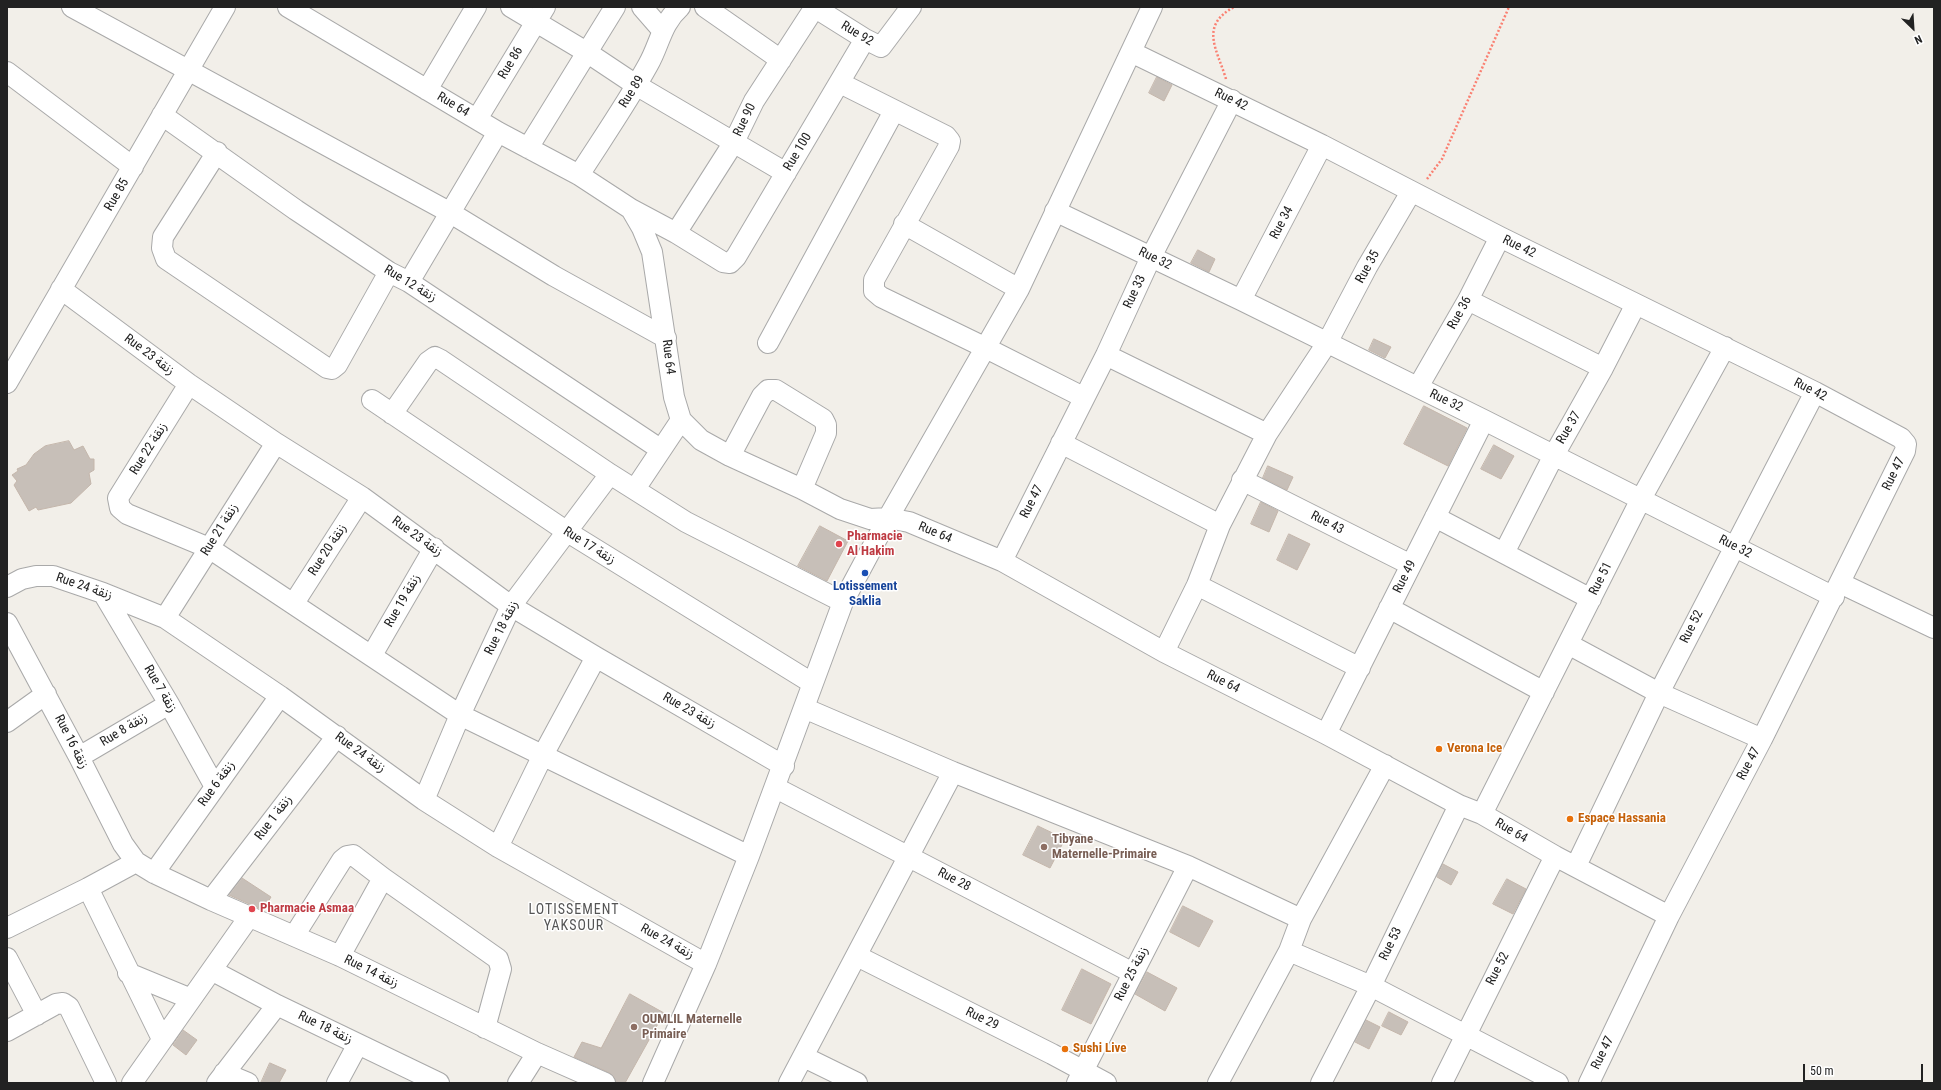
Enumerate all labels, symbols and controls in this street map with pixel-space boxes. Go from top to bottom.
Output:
north arrow [1893,8,1933,48]
street label: Rue 92 [838,18,876,50]
text: N [1912,32,1924,47]
street label: Rue 86 [495,44,527,82]
street label: Rue 89 [616,73,648,111]
street label: Rue 42 [1212,85,1250,115]
street label: Rue 64 [434,89,472,121]
street label: Rue 90 [730,101,760,139]
street label: Rue 100 [781,130,815,174]
street label: Rue 85 [101,176,133,214]
street label: Rue 34 [1267,204,1297,242]
street label: Rue 42 [1500,232,1538,262]
street label: Rue 32 [1136,244,1174,274]
street label: Rue 35 [1353,248,1383,286]
street label: Rue 12 زنقة [381,262,439,306]
street label: Rue 33 [1121,273,1149,311]
street label: Rue 36 [1445,294,1475,332]
street label: Rue 23 زنقة [121,331,177,379]
street label: Rue 64 [658,339,678,375]
street label: Rue 42 [1791,375,1829,405]
street label: Rue 32 [1427,386,1465,416]
street label: Rue 37 [1553,409,1585,447]
street label: Rue 22 زنقة [127,420,171,478]
street label: Rue 47 [1879,455,1909,493]
street label: Rue 47 [1017,483,1047,521]
street label: Rue 21 زنقة [198,501,242,559]
street label: Rue 43 [1308,508,1346,538]
street label: Rue 23 زنقة [389,513,445,561]
street label: Rue 64 [916,519,954,547]
street label: Rue 20 زنقة [305,521,351,579]
street label: Rue 17 زنقة [560,524,618,568]
place label: Pharmacie Al Hakim [847,529,902,560]
street label: Rue 32 [1716,532,1754,562]
marker: Pharmacie Al Hakim [834,539,844,549]
street label: Rue 49 [1390,558,1420,596]
street label: Rue 51 [1586,560,1616,598]
marker: Lotissement Saklia [860,568,870,578]
street label: Rue 24 زنقة [54,570,114,604]
street label: Rue 19 زنقة [382,572,424,630]
place label: Lotissement Saklia [833,579,897,610]
street label: Rue 18 زنقة [482,598,522,658]
street label: Rue 52 [1677,608,1707,646]
street label: Rue 7 زنقة [140,662,180,716]
street label: Rue 64 [1204,667,1242,697]
street label: Rue 23 زنقة [660,690,718,732]
street label: Rue 8 زنقة [98,710,150,750]
street label: Rue 16 زنقة [51,712,91,772]
street label: Rue 24 زنقة [332,729,388,777]
place label: Verona Ice [1447,741,1502,757]
marker: Verona Ice [1434,744,1444,754]
street label: Rue 47 [1734,745,1764,783]
street label: Rue 6 زنقة [195,758,239,810]
street label: Rue 1 زنقة [252,792,296,844]
place label: Espace Hassania [1578,811,1666,827]
marker: Espace Hassania [1565,814,1575,824]
street label: Rue 64 [1492,815,1530,847]
place label: Tibyane Maternelle-Primaire [1052,832,1157,863]
marker: Tibyane Maternelle-Primaire [1039,842,1049,852]
street label: Rue 28 [935,865,973,895]
place label: Pharmacie Asmaa [260,901,354,917]
district label: LOTISSEMENT YAKSOUR [528,902,620,934]
marker: Pharmacie Asmaa [247,904,257,914]
street label: Rue 24 زنقة [638,921,696,963]
street label: Rue 53 [1376,925,1406,963]
street label: Rue 25 زنقة [1112,944,1152,1004]
street label: Rue 52 [1483,950,1513,988]
street label: Rue 14 زنقة [341,952,401,992]
street label: Rue 29 [963,1004,1001,1034]
street label: Rue 18 زنقة [295,1008,355,1048]
place label: OUMLIL Maternelle Primaire [642,1012,742,1043]
marker: OUMLIL Maternelle Primaire [629,1022,639,1032]
street label: Rue 47 [1588,1034,1618,1072]
place label: Sushi Live [1073,1041,1126,1057]
marker: Sushi Live [1060,1044,1070,1054]
scale bar [1805,1056,1925,1082]
text: 50 m [1810,1064,1834,1078]

